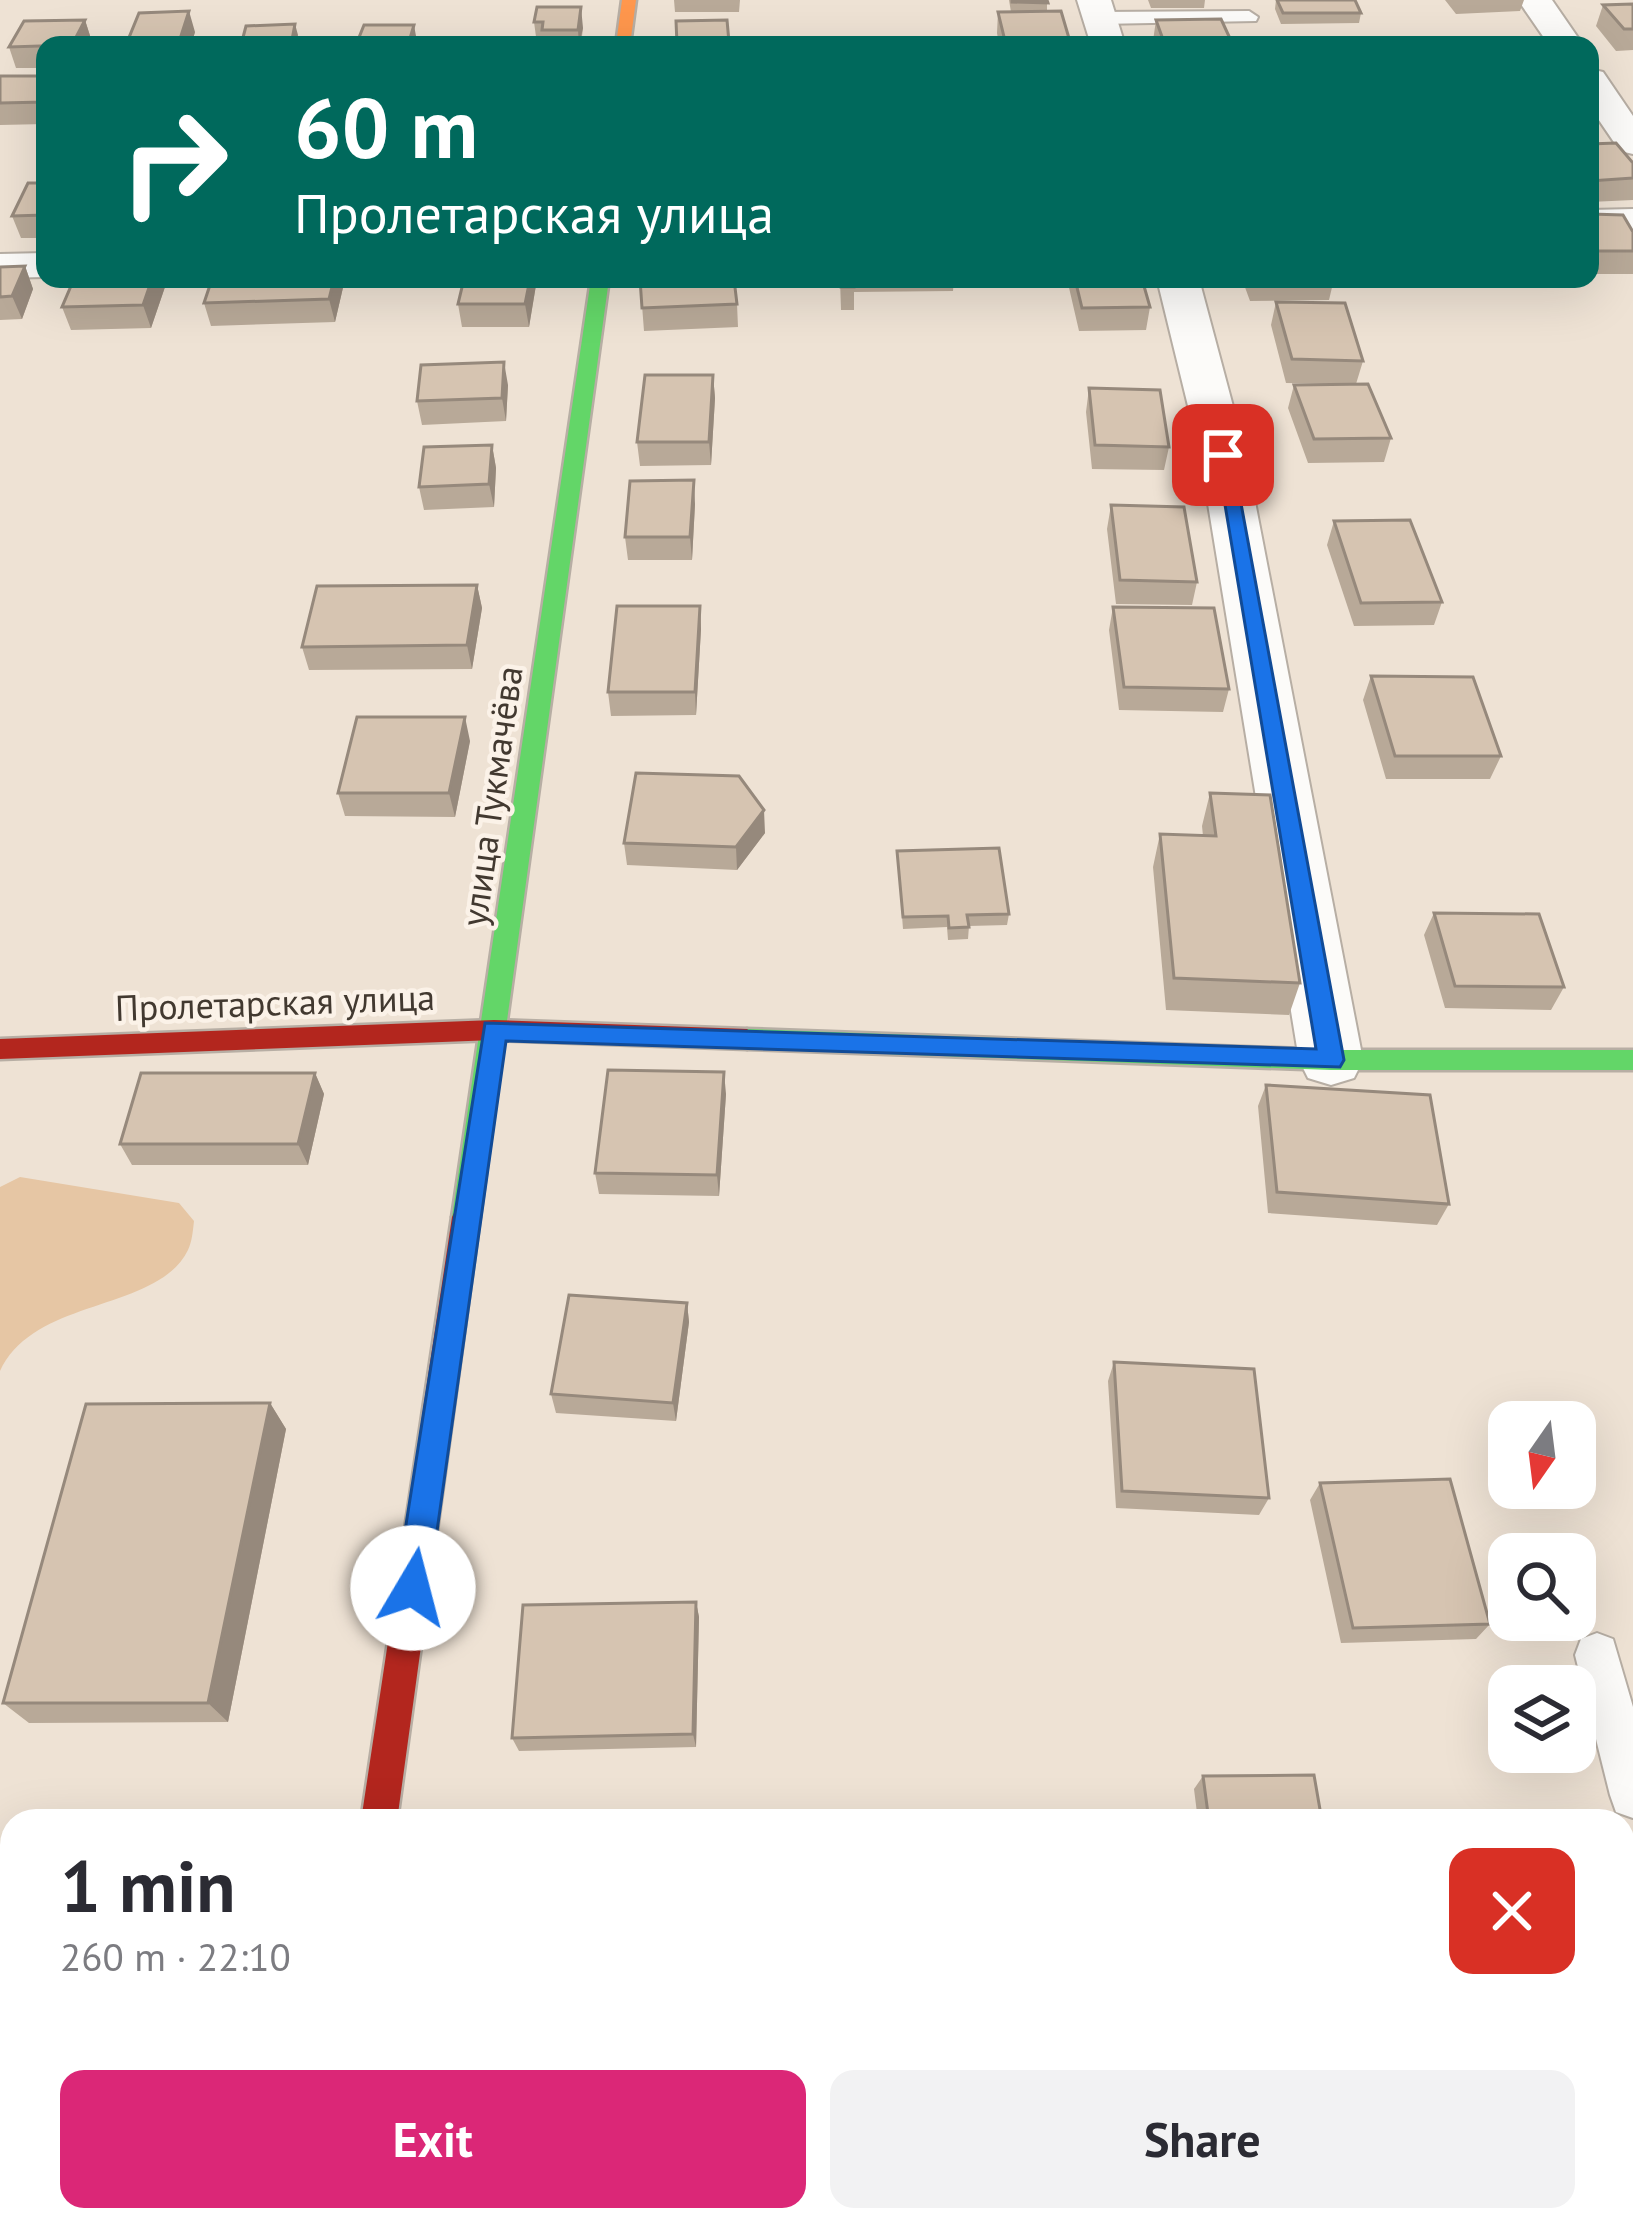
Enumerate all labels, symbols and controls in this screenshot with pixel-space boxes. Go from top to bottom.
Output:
text: 60 m [294,72,478,181]
icon: right [96,84,252,240]
text: Пролетарская улица [294,178,774,248]
pin [1172,404,1274,506]
icon: arrive [1190,422,1256,488]
street label: улица Тукмачёва [449,663,533,929]
street label: Пролетарская улица [114,973,436,1031]
north arrow [1488,1401,1596,1509]
map controls [1488,1401,1596,1773]
position arrow [350,1525,476,1651]
button: search [1488,1533,1596,1641]
button: layers [1488,1665,1596,1773]
text: 1 min [60,1839,236,1932]
button: close [1449,1848,1575,1974]
text: 260 m · 22:10 [60,1931,291,1982]
button: Exit [60,2070,806,2208]
button: Share [830,2070,1575,2208]

